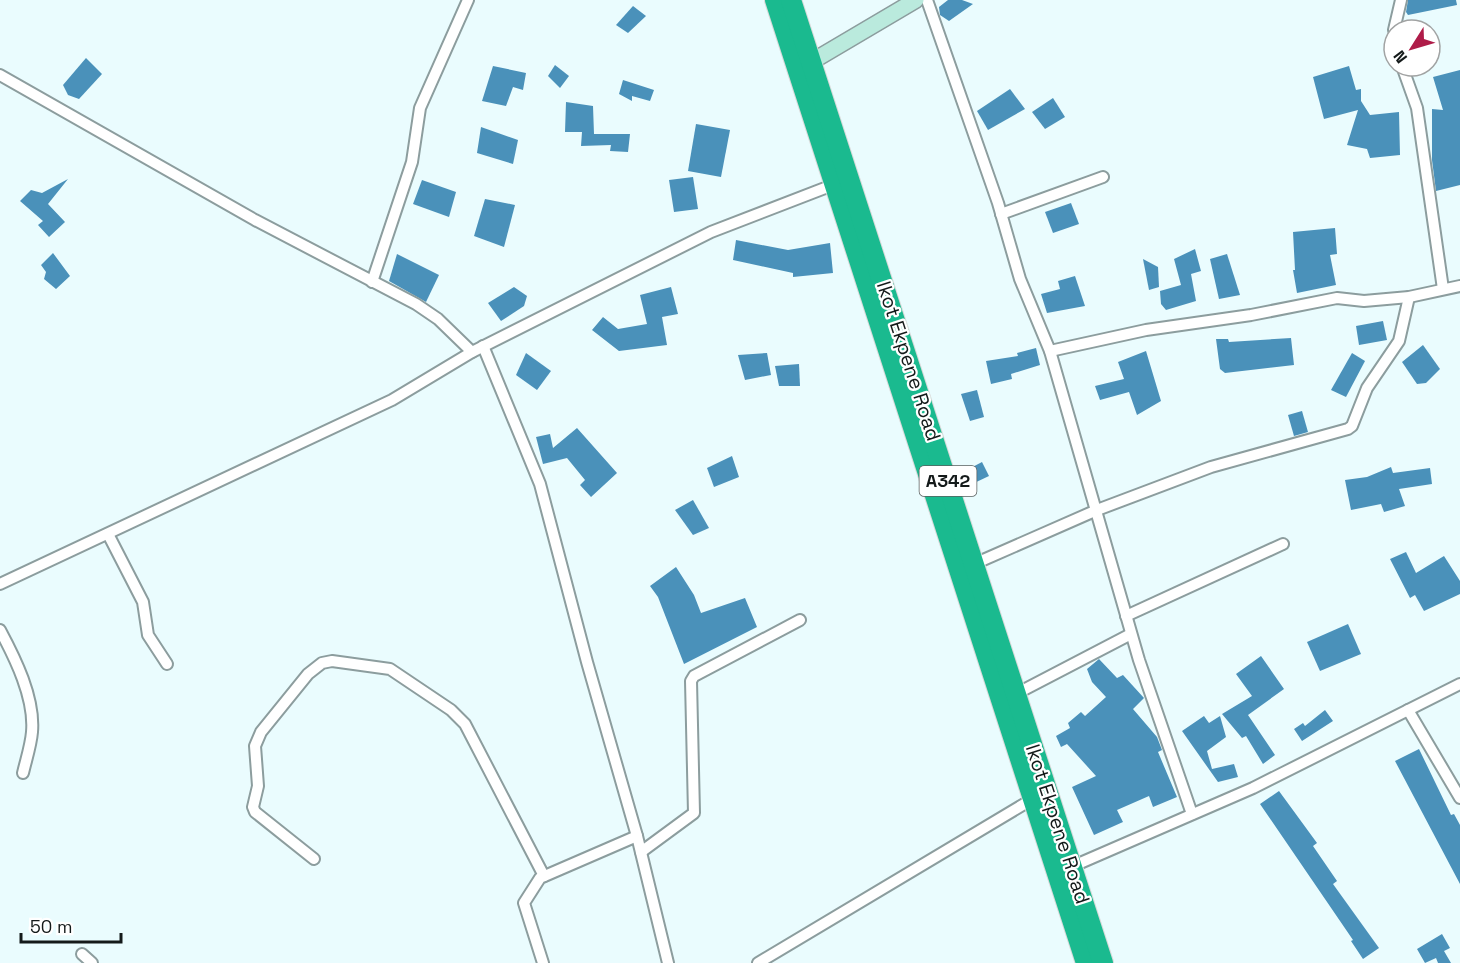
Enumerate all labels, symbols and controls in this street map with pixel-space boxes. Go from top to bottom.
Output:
north arrow [1382,18,1442,78]
text: N [1389,46,1412,67]
street label: Ikot Ekpene Road [871,278,947,444]
road number: A342 [920,466,976,496]
street label: Ikot Ekpene Road [1020,741,1096,907]
scale bar [21,906,122,944]
text: 50 m [30,915,72,938]

